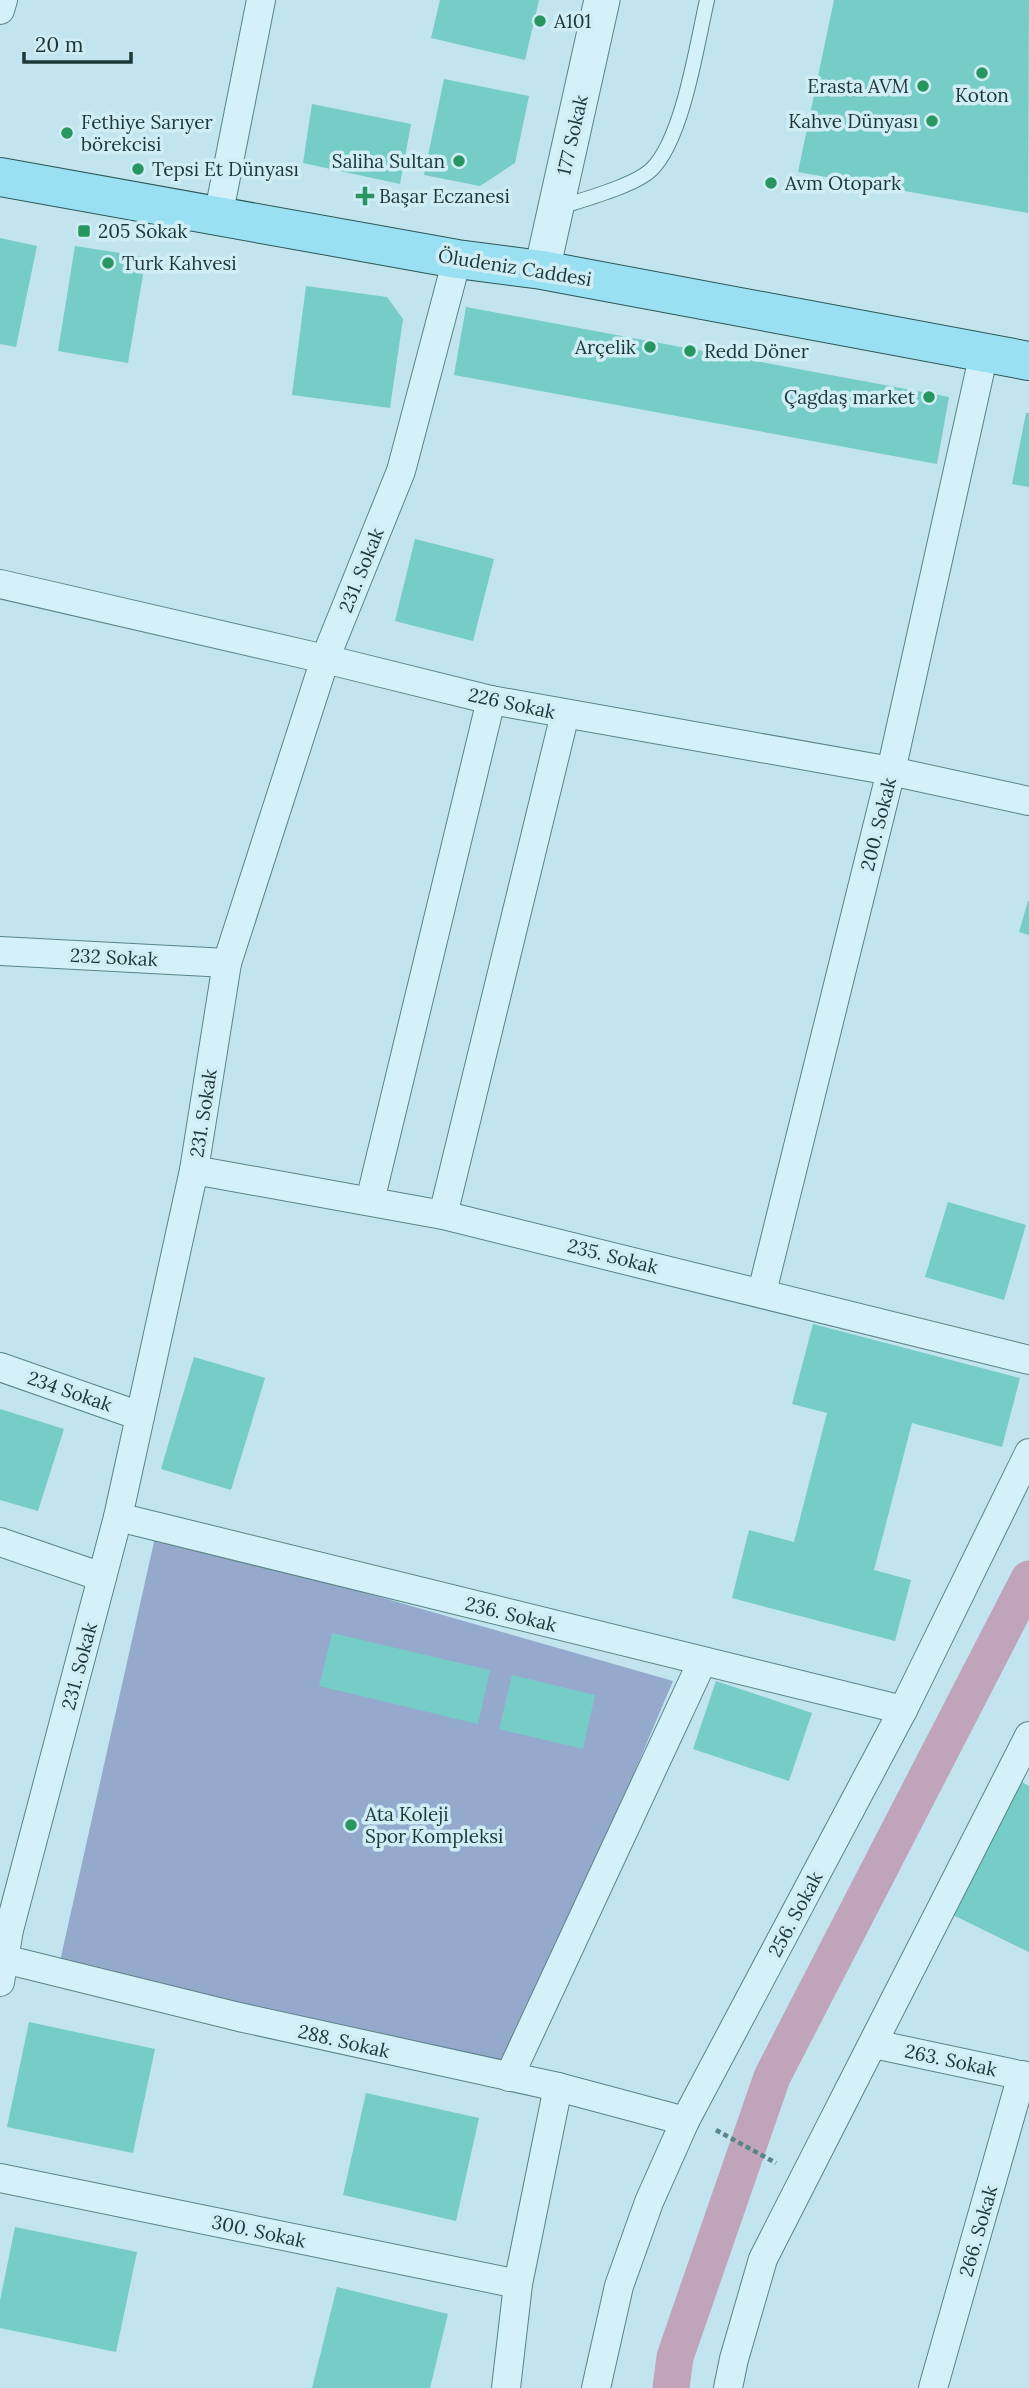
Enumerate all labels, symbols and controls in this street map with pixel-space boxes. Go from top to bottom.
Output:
place label: A101 [553,9,592,33]
marker: A101 [532,13,548,29]
scale bar [24,21,131,65]
text: 20 m [35,31,84,58]
marker: Koton [974,65,990,81]
place label: Erasta AVM [807,74,909,98]
marker: Erasta AVM [915,78,931,94]
place label: Koton [955,83,1009,107]
street label: 177 Sokak [551,92,593,177]
place label: Kahve Dünyası [788,109,918,133]
place label: Fethiye Sarıyer börekcisi [81,110,214,156]
marker: Kahve Dünyası [924,113,940,129]
marker: Fethiye Sarıyer börekcisi [59,125,75,141]
place label: Saliha Sultan [332,149,445,173]
marker: Saliha Sultan [451,153,467,169]
place label: Tepsi Et Dünyası [152,157,299,181]
marker: Tepsi Et Dünyası [130,161,146,177]
place label: Avm Otopark [784,171,902,195]
marker: Avm Otopark [763,175,779,191]
place label: Başar Eczanesi [379,184,510,208]
marker: Başar Eczanesi [357,188,373,204]
place label: 205 Sokak [98,219,188,243]
marker: 205 Sokak [76,223,92,239]
street label: Öludeniz Caddesi [437,243,593,291]
place label: Turk Kahvesi [122,251,237,275]
marker: Turk Kahvesi [100,255,116,271]
place label: Arçelik [574,335,637,359]
marker: Arçelik [642,339,658,355]
place label: Redd Döner [704,339,810,363]
marker: Redd Döner [682,343,698,359]
place label: Çagdaş market [784,385,916,409]
marker: Çagdaş market [921,389,937,405]
street label: 231. Sokak [333,523,389,616]
street label: 226 Sokak [466,682,559,724]
street label: 200. Sokak [855,774,901,873]
street label: 232 Sokak [70,943,159,971]
street label: 231. Sokak [184,1066,222,1159]
street label: 235. Sokak [565,1233,662,1279]
street label: 234 Sokak [25,1365,116,1417]
street label: 236. Sokak [463,1591,560,1637]
street label: 231. Sokak [56,1619,102,1712]
place label: Ata Koleji Spor Kompleksi [364,1802,503,1848]
marker: Ata Koleji Spor Kompleksi [343,1817,359,1833]
street label: 256. Sokak [763,1866,828,1961]
street label: 288. Sokak [296,2019,393,2063]
street label: 263. Sokak [903,2039,1000,2082]
street label: 266. Sokak [954,2182,1003,2279]
street label: 300. Sokak [210,2209,309,2253]

